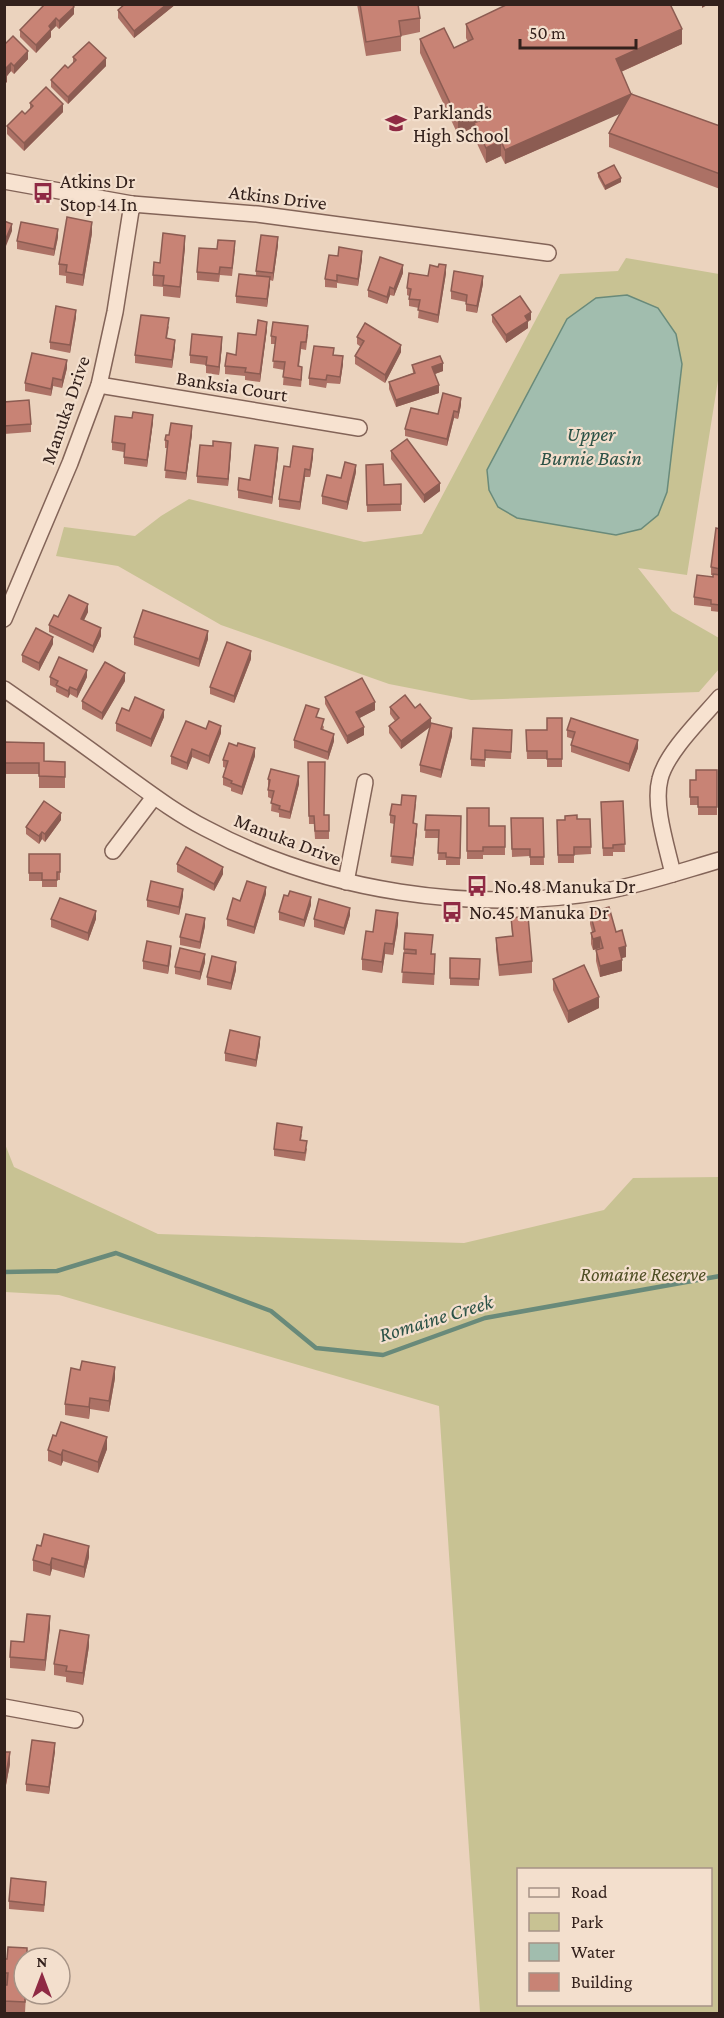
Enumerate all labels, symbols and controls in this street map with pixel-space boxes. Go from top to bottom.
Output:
scale bar [520,12,636,50]
text: 50 m [529,23,566,43]
place label: Parklands High School [413,101,509,147]
school or university icon: Parklands High School [384,111,408,135]
place label: Atkins Dr Stop 14 In [60,170,138,216]
street label: Atkins Drive [228,180,328,214]
bus stop icon: Atkins Dr Stop 14 In [31,181,55,205]
street label: Manuka Drive [36,353,94,467]
street label: Banksia Court [175,366,290,406]
water label: Upper Burnie Basin [540,422,642,470]
street label: Manuka Drive [231,808,345,870]
bus stop icon: No.48 Manuka Dr [465,874,489,898]
place label: No.48 Manuka Dr [494,875,636,897]
bus stop icon: No.45 Manuka Dr [440,900,464,924]
place label: No.45 Manuka Dr [469,901,609,923]
park label: Romaine Reserve [580,1263,706,1285]
water label: Romaine Creek [376,1289,497,1347]
legend [517,1868,712,2006]
text: Road [571,1882,608,1902]
text: Park [571,1912,603,1932]
text: Water [571,1942,616,1962]
north arrow [12,1946,72,2006]
text: N [37,1953,48,1970]
text: Building [571,1972,633,1992]

